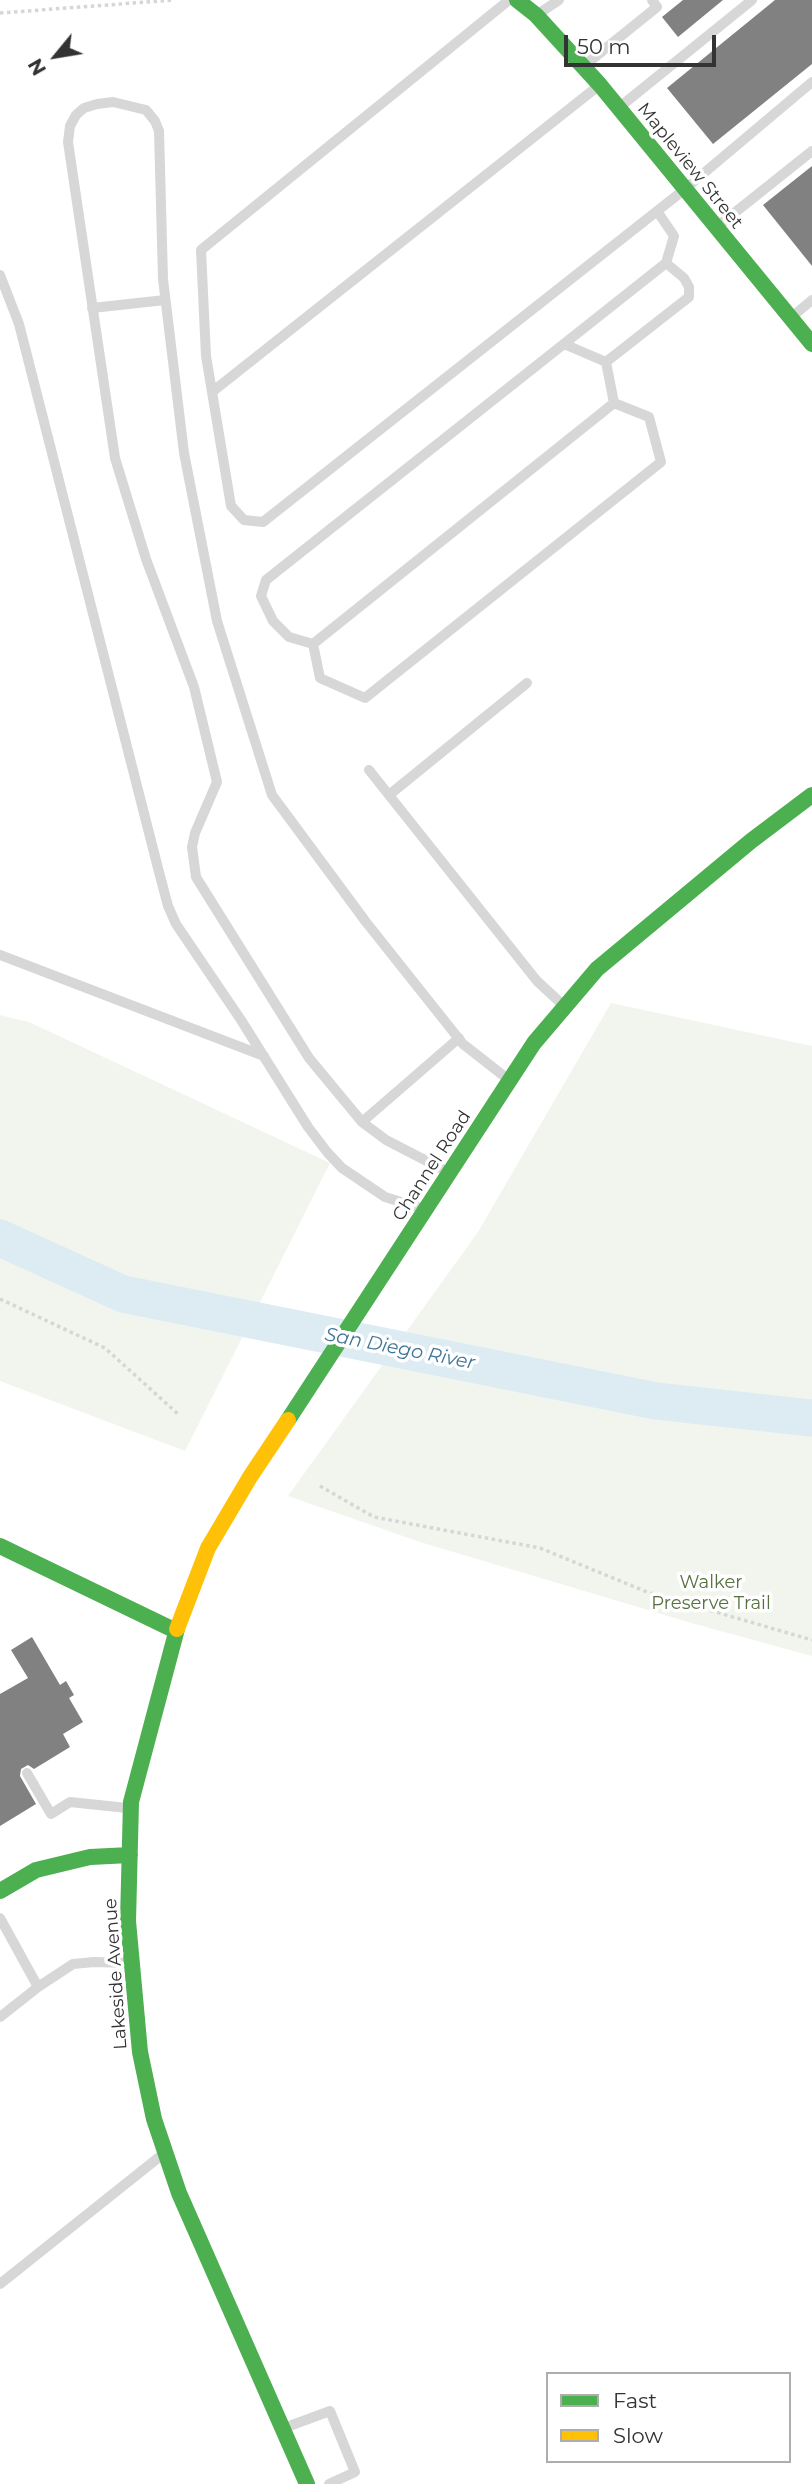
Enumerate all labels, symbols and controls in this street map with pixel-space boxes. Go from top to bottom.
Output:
north arrow [21,21,91,91]
scale bar [567,21,719,65]
text: 50 m [577,34,631,59]
text: N [24,54,51,79]
street label: Mapleview Street [633,99,747,233]
street label: Channel Road [388,1107,476,1225]
water label: San Diego River [323,1323,477,1375]
park label: Walker Preserve Trail [651,1572,771,1614]
street label: Lakeside Avenue [100,1898,132,2050]
legend [546,2372,791,2463]
text: Fast [613,2388,657,2413]
text: Slow [613,2423,663,2448]

